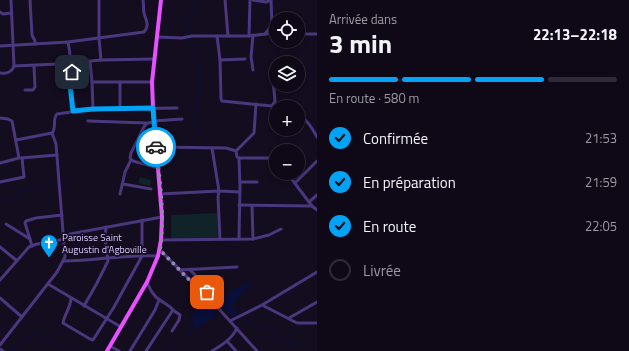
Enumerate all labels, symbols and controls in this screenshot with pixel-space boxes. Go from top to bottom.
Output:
text: Arrivée dans [329,9,397,29]
map controls [269,12,305,180]
button: locate [269,12,305,48]
text: 22:13–22:18 [533,23,617,46]
text: 3 min [329,24,392,63]
pin [55,55,89,89]
button: layers [269,56,305,92]
icon: home [61,61,83,83]
text: En route · 580 m [329,88,419,108]
button: + [269,100,305,136]
courier [136,127,176,167]
icon: check [329,127,351,149]
text: Confirmée [363,127,428,150]
text: 21:53 [585,128,617,148]
icon: car [145,136,167,158]
button: − [269,144,305,180]
icon: check [329,171,351,193]
text: En préparation [363,171,456,194]
text: 21:59 [585,172,617,192]
icon: check [329,215,351,237]
text: En route [363,215,416,238]
text: 22:05 [585,216,617,236]
place label: Paroisse Saint Augustin d'Agboville [62,230,147,257]
church icon: Paroisse Saint Augustin d'Agboville [39,233,59,258]
text: Livrée [363,259,401,282]
pin [190,275,224,309]
icon: bag [196,281,218,303]

